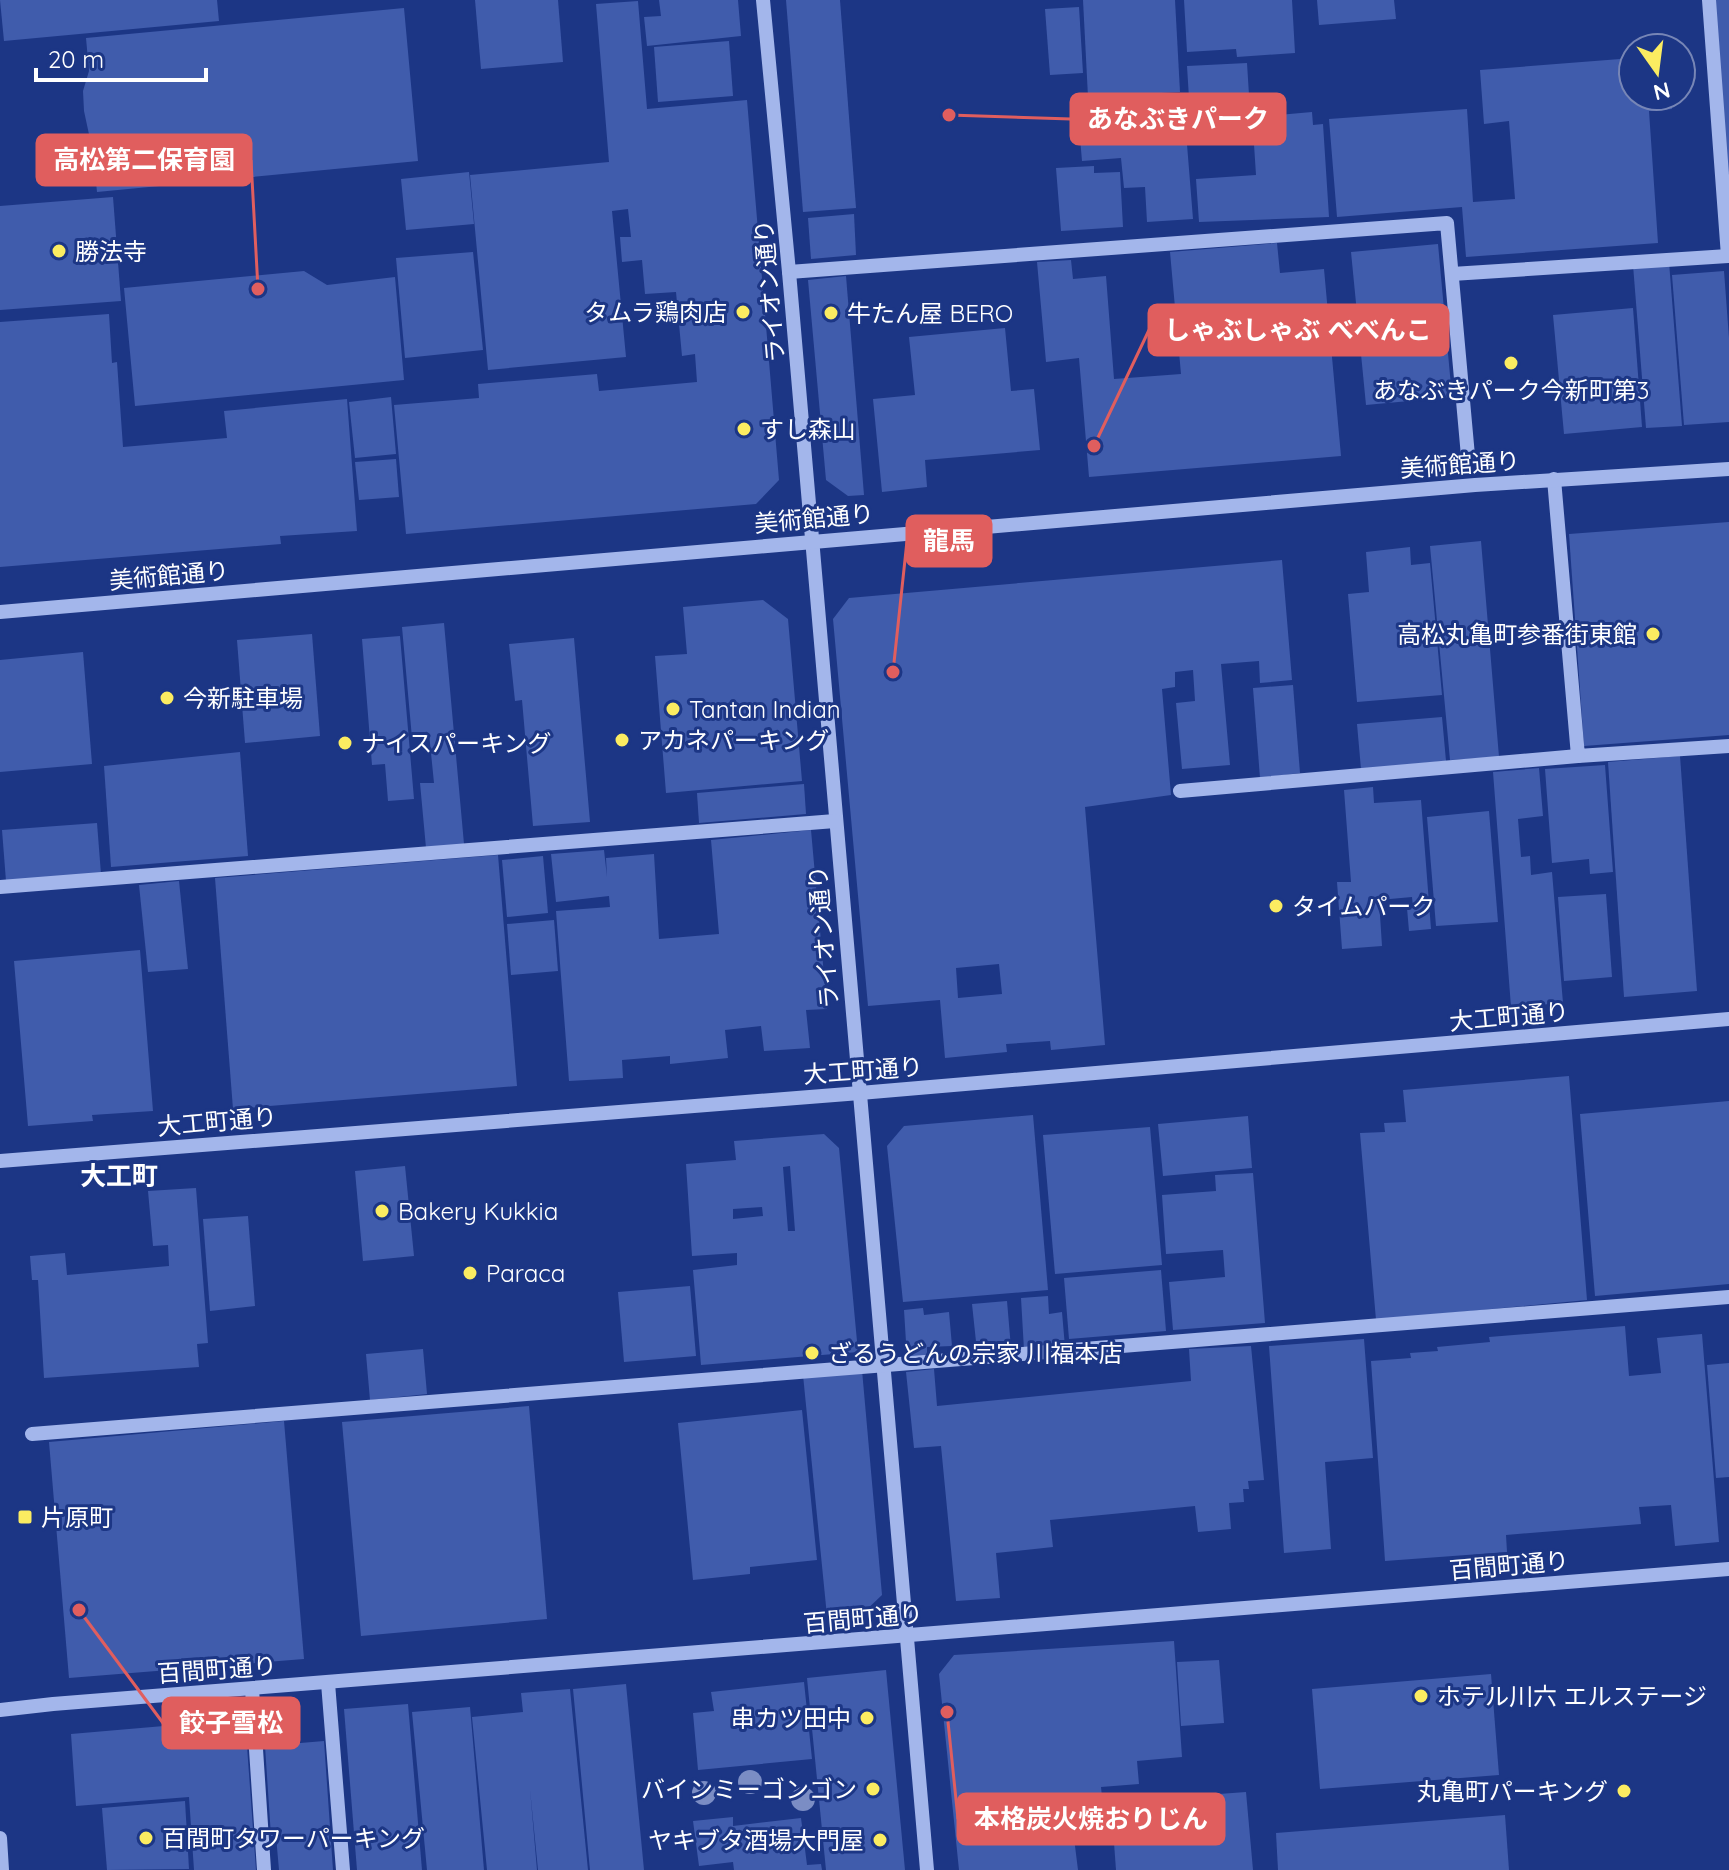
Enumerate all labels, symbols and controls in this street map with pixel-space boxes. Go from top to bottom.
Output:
scale bar [36,32,206,82]
north arrow [1617,32,1697,112]
text: 20 m [48,44,104,74]
text: N [1651,76,1673,107]
callout: あなぶきパーク [1071,94,1285,144]
text: あなぶきパーク [1087,102,1269,135]
callout: 高松第二保育園 [37,135,251,185]
text: 高松第二保育園 [53,143,235,176]
street label: ライオン通り [748,218,790,364]
place label: 勝法寺 [75,236,147,266]
marker: 勝法寺 [50,242,68,260]
place label: タムラ鶏肉店 [584,297,727,327]
place label: 牛たん屋 BERO [847,298,1013,328]
marker: タムラ鶏肉店 [734,303,752,321]
marker: 牛たん屋 BERO [822,304,840,322]
callout: しゃぶしゃぶ べべんこ [1149,305,1448,355]
text: しゃぶしゃぶ べべんこ [1164,313,1432,346]
marker: あなぶきパーク今新町第3 [1502,354,1520,372]
place label: あなぶきパーク今新町第3 [1373,375,1649,405]
place label: すし森山 [760,414,856,444]
marker: すし森山 [735,420,753,438]
street label: 美術館通り [1399,445,1521,483]
street label: 美術館通り [753,498,875,538]
callout: 龍馬 [907,516,991,566]
text: 龍馬 [923,524,975,557]
street label: 美術館通り [108,555,230,595]
place label: 高松丸亀町参番街東館 [1397,619,1637,649]
marker: 高松丸亀町参番街東館 [1644,625,1662,643]
place label: 今新駐車場 [183,683,303,713]
marker: 今新駐車場 [158,689,176,707]
place label: Tantan Indian [689,694,841,724]
marker: Tantan Indian [664,700,682,718]
place label: アカネパーキング [638,725,829,755]
place label: ナイスパーキング [361,728,552,758]
marker: アカネパーキング [613,731,631,749]
marker: ナイスパーキング [336,734,354,752]
street label: ライオン通り [802,864,844,1010]
place label: タイムパーク [1292,891,1436,921]
marker: タイムパーク [1267,897,1285,915]
street label: 大工町通り [1448,996,1570,1036]
street label: 大工町通り [802,1051,924,1089]
street label: 大工町通り [156,1101,278,1141]
district label: 大工町 [80,1159,158,1192]
place label: Bakery Kukkia [398,1196,558,1226]
marker: Bakery Kukkia [373,1202,391,1220]
place label: Paraca [486,1258,565,1288]
marker: Paraca [461,1264,479,1282]
place label: ざるうどんの宗家 川福本店 [828,1338,1123,1368]
marker: ざるうどんの宗家 川福本店 [803,1344,821,1362]
place label: 片原町 [41,1502,113,1532]
marker: 片原町 [16,1508,34,1526]
street label: 百間町通り [1448,1545,1570,1585]
street label: 百間町通り [802,1598,924,1638]
street label: 百間町通り [156,1650,278,1688]
place label: ホテル川六 エルステージ [1437,1681,1707,1711]
marker: ホテル川六 エルステージ [1412,1687,1430,1705]
callout: 餃子雪松 [163,1698,299,1748]
place label: 串カツ田中 [731,1703,851,1733]
text: 餃子雪松 [179,1706,283,1739]
marker: 串カツ田中 [858,1709,876,1727]
place label: バインミーゴンゴン [641,1774,857,1804]
place label: 丸亀町パーキング [1417,1776,1608,1806]
marker: バインミーゴンゴン [864,1780,882,1798]
marker: 丸亀町パーキング [1615,1782,1633,1800]
callout: 本格炭火焼おりじん [958,1794,1224,1844]
text: 本格炭火焼おりじん [974,1802,1208,1835]
place label: 百間町タワーパーキング [162,1823,425,1853]
place label: ヤキブタ酒場大門屋 [648,1825,864,1855]
marker: 百間町タワーパーキング [137,1829,155,1847]
marker: ヤキブタ酒場大門屋 [871,1831,889,1849]

